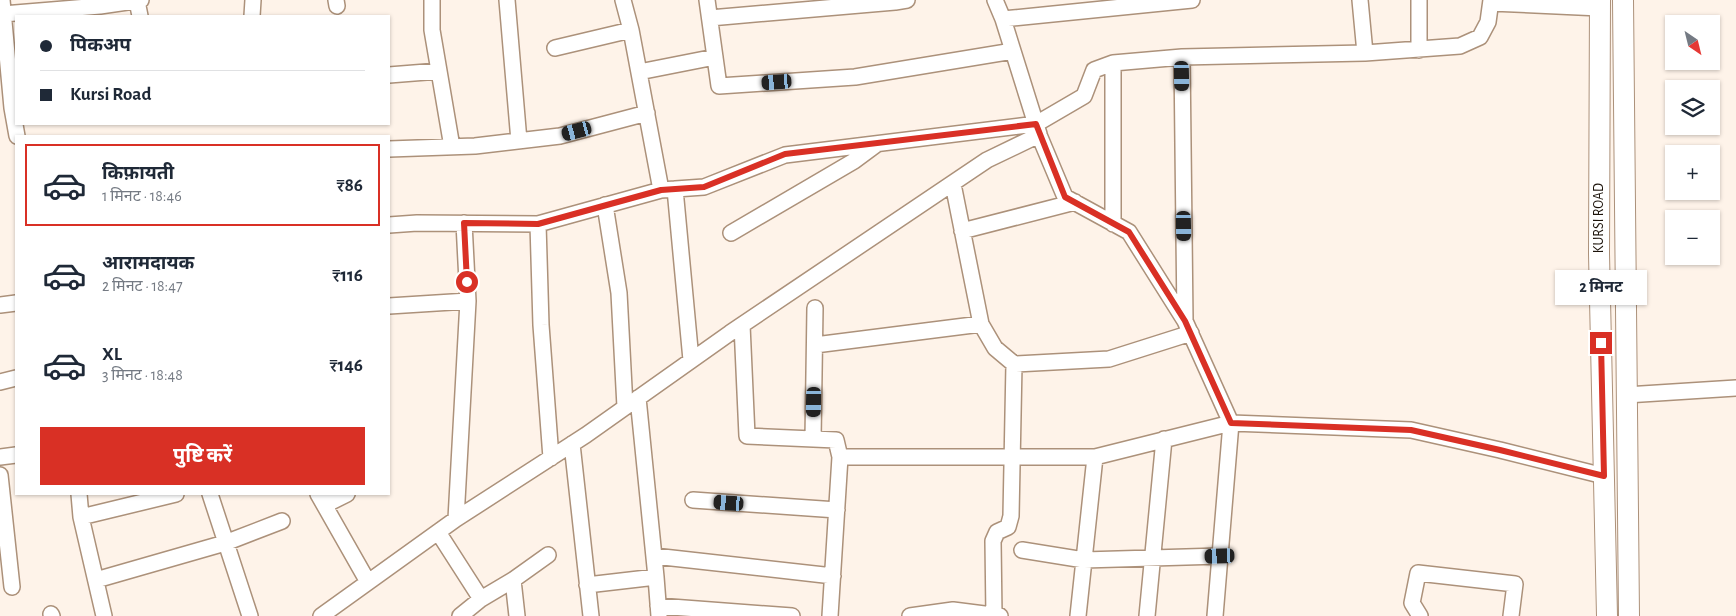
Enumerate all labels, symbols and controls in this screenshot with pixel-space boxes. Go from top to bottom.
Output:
north arrow [1665,15,1720,70]
map controls [1665,15,1720,265]
text: पिकअप [70,36,131,55]
car [1174,61,1189,91]
car [761,73,792,91]
button: layers [1665,80,1720,135]
text: Kursi Road [70,85,151,104]
car [560,120,593,142]
button: + [1665,145,1720,200]
icon: car [42,163,87,208]
text: किफ़ायती [102,164,174,183]
text: ₹86 [336,176,363,195]
street label: KURSI ROAD [1592,183,1606,253]
text: 1 मिनट · 18:46 [102,188,182,204]
button: − [1665,210,1720,265]
car [1176,211,1191,241]
icon: car [42,253,87,298]
text: आरामदायक [102,254,194,273]
text: ₹116 [332,266,363,285]
callout: 2 मिनट [1555,270,1647,306]
route start [456,271,478,293]
text: 2 मिनट · 18:47 [102,278,183,294]
text: 2 मिनट [1579,279,1623,295]
route end [1590,332,1612,354]
icon: car [42,343,87,388]
text: XL [102,345,122,364]
text: ₹146 [329,356,363,375]
text: 3 मिनट · 18:48 [102,367,183,383]
car [806,387,821,417]
button: पुष्टि करें [40,427,365,485]
car [713,494,744,512]
car [1204,548,1235,564]

